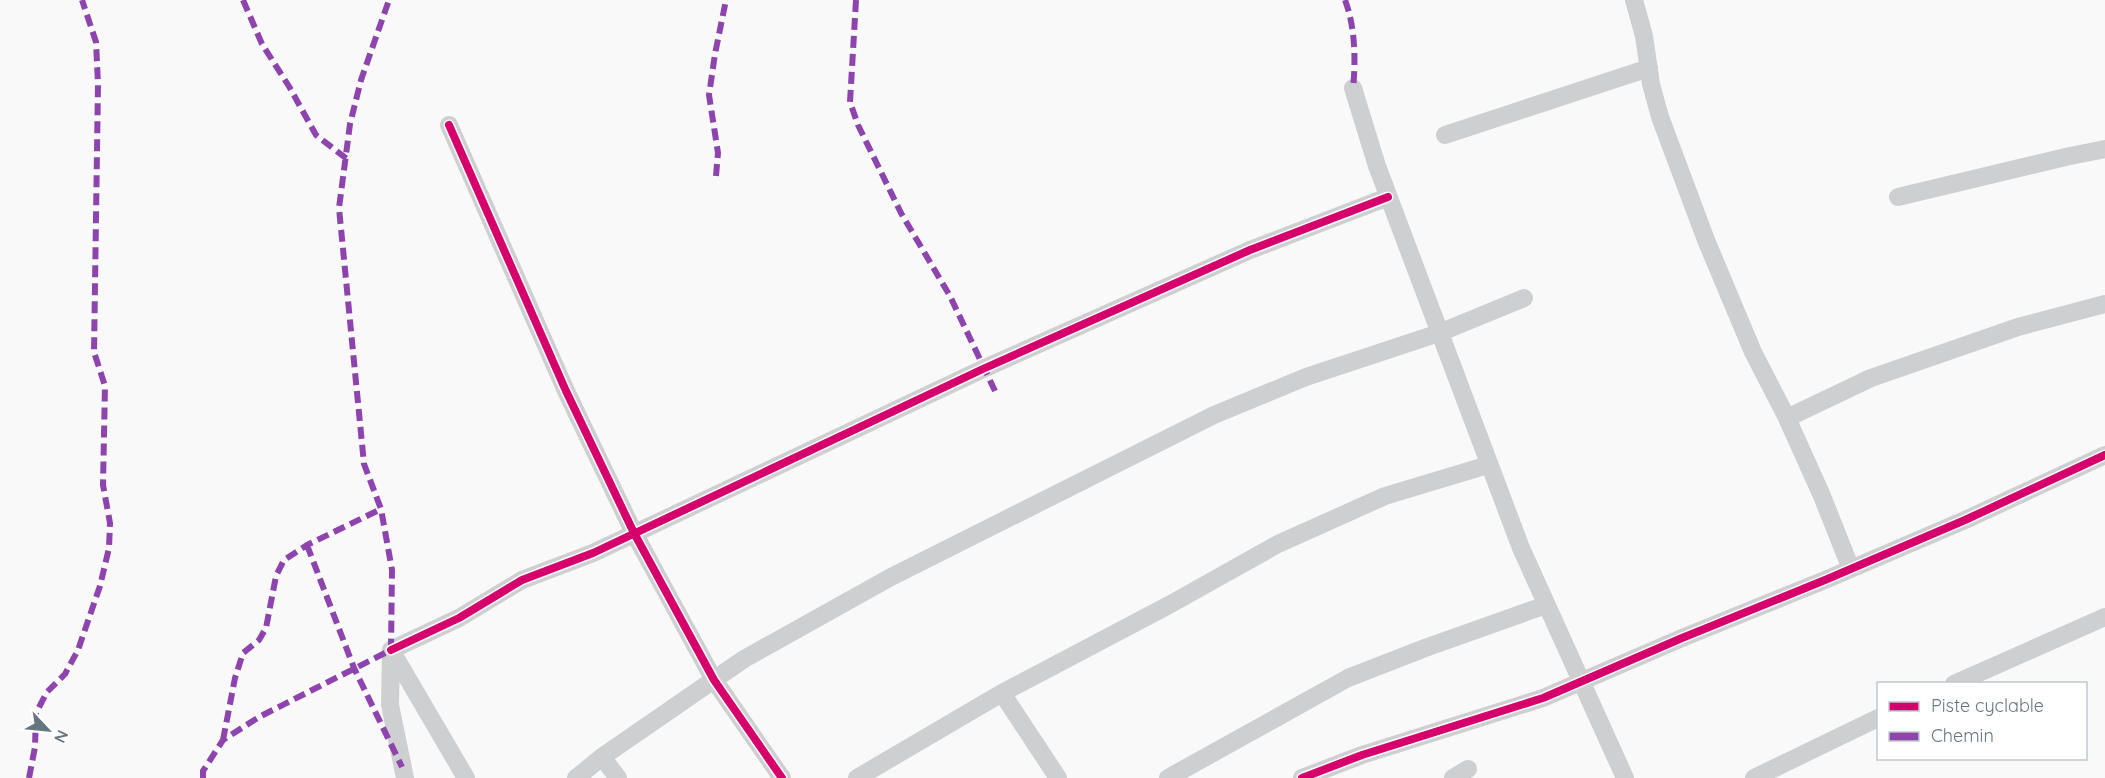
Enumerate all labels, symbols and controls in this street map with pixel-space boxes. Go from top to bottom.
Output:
legend [1877,682,2087,760]
text: Piste cyclable [1931,694,2044,717]
north arrow [18,700,78,760]
text: Chemin [1931,724,1994,747]
text: N [50,727,73,746]

